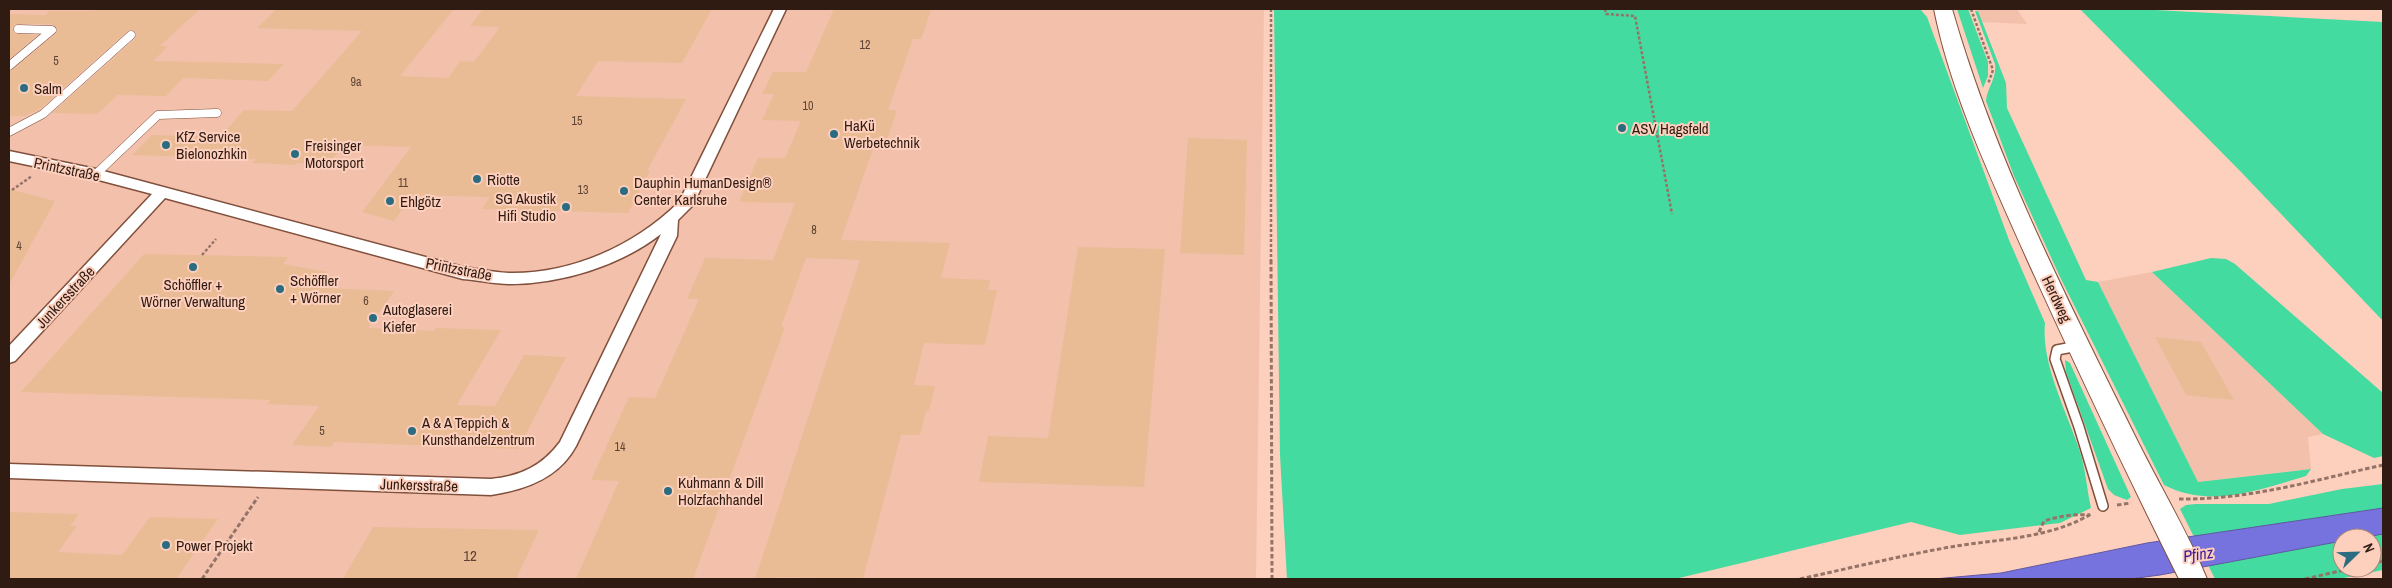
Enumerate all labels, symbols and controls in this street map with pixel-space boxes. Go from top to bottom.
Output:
house number: 12 [860,37,870,53]
house number: 5 [53,53,59,69]
house number: 9a [351,74,362,90]
place label: Salm [34,78,62,99]
marker: Salm [18,82,30,94]
house number: 10 [803,98,813,114]
house number: 15 [572,113,583,129]
place label: HaKü Werbetechnik [844,115,921,153]
place label: ASV Hagsfeld [1631,118,1709,139]
marker: ASV Hagsfeld [1616,122,1628,134]
place label: KfZ Service Bielonozhkin [176,126,247,164]
marker: HaKü Werbetechnik [828,128,840,140]
place label: Freisinger Motorsport [305,135,364,173]
marker: KfZ Service Bielonozhkin [160,139,172,151]
marker: Freisinger Motorsport [289,148,301,160]
street label: Printzstraße [32,152,102,186]
place label: Riotte [487,169,520,190]
place label: Dauphin HumanDesign® Center Karlsruhe [634,172,772,210]
marker: Riotte [471,173,483,185]
house number: 11 [398,175,409,191]
house number: 13 [578,182,588,198]
marker: Dauphin HumanDesign® Center Karlsruhe [618,185,630,197]
place label: SG Akustik Hifi Studio [495,188,557,226]
place label: Ehlgötz [400,191,441,212]
marker: Ehlgötz [384,195,396,207]
marker: SG Akustik Hifi Studio [560,201,572,213]
house number: 8 [811,222,817,238]
house number: 4 [16,238,22,254]
street label: Printzstraße [424,252,494,286]
street label: Junkersstraße [31,261,99,333]
marker: Schöffler + Wörner Verwaltung [187,261,199,273]
place label: Schöffler + Wörner [290,270,341,308]
street label: Herdweg [2037,272,2077,326]
place label: Schöffler + Wörner Verwaltung [141,274,245,312]
marker: Schöffler + Wörner [274,283,286,295]
house number: 6 [363,293,369,309]
place label: Autoglaserei Kiefer [382,299,452,337]
marker: Autoglaserei Kiefer [367,312,379,324]
place label: A & A Teppich & Kunsthandelzentrum [421,412,535,450]
house number: 5 [319,423,325,439]
marker: A & A Teppich & Kunsthandelzentrum [406,425,418,437]
house number: 14 [615,439,626,455]
place label: Kuhmann & Dill Holzfachhandel [678,472,763,510]
street label: Junkersstraße [380,473,458,497]
marker: Kuhmann & Dill Holzfachhandel [662,485,674,497]
north arrow [2332,528,2382,578]
place label: Power Projekt [176,535,253,556]
marker: Power Projekt [160,539,172,551]
water label: Pfinz [2182,541,2215,567]
text: N [2359,541,2379,555]
house number: 12 [463,545,477,566]

